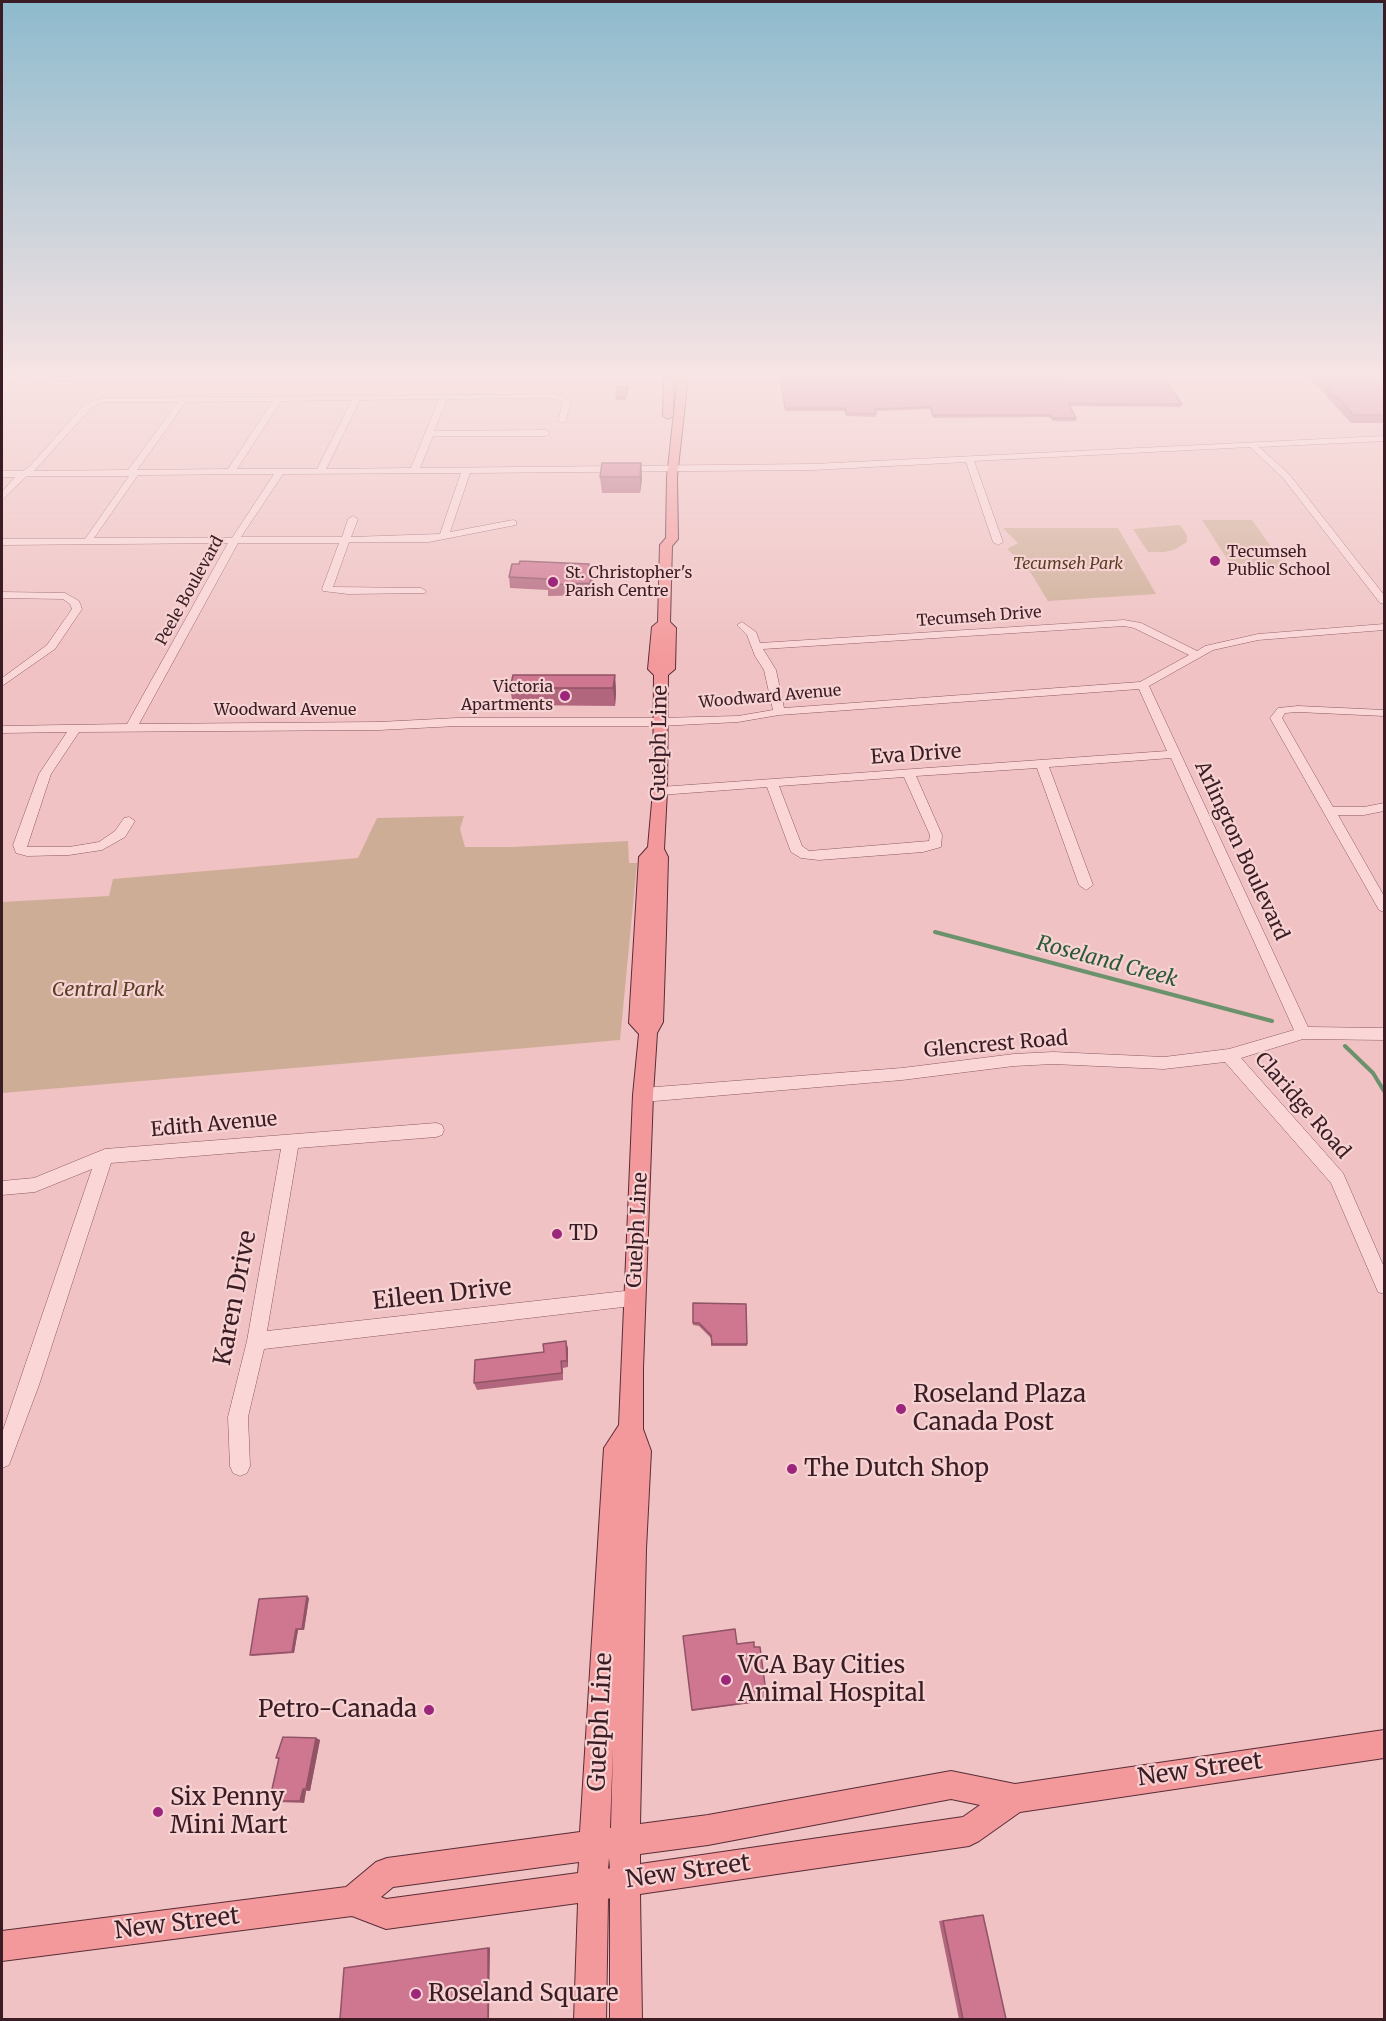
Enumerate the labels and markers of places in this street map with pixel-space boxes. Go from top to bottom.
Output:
place label: Tecumseh Public School [1227,542,1331,580]
marker: Tecumseh Public School [1208,554,1222,568]
place label: St. Christopher's Parish Centre [565,563,692,601]
marker: St. Christopher's Parish Centre [546,575,560,589]
place label: Victoria Apartments [461,677,553,715]
marker: Victoria Apartments [558,689,572,703]
place label: TD [569,1222,598,1246]
marker: TD [550,1227,564,1241]
place label: Roseland Plaza Canada Post [913,1381,1086,1437]
marker: Roseland Plaza Canada Post [894,1402,908,1416]
place label: The Dutch Shop [804,1455,989,1483]
marker: The Dutch Shop [785,1462,799,1476]
place label: VCA Bay Cities Animal Hospital [738,1652,925,1708]
marker: VCA Bay Cities Animal Hospital [719,1673,733,1687]
place label: Petro-Canada [258,1696,417,1724]
marker: Petro-Canada [422,1703,436,1717]
place label: Six Penny Mini Mart [170,1784,288,1840]
marker: Six Penny Mini Mart [151,1805,165,1819]
place label: Roseland Square [428,1980,619,2008]
marker: Roseland Square [409,1987,423,2001]

